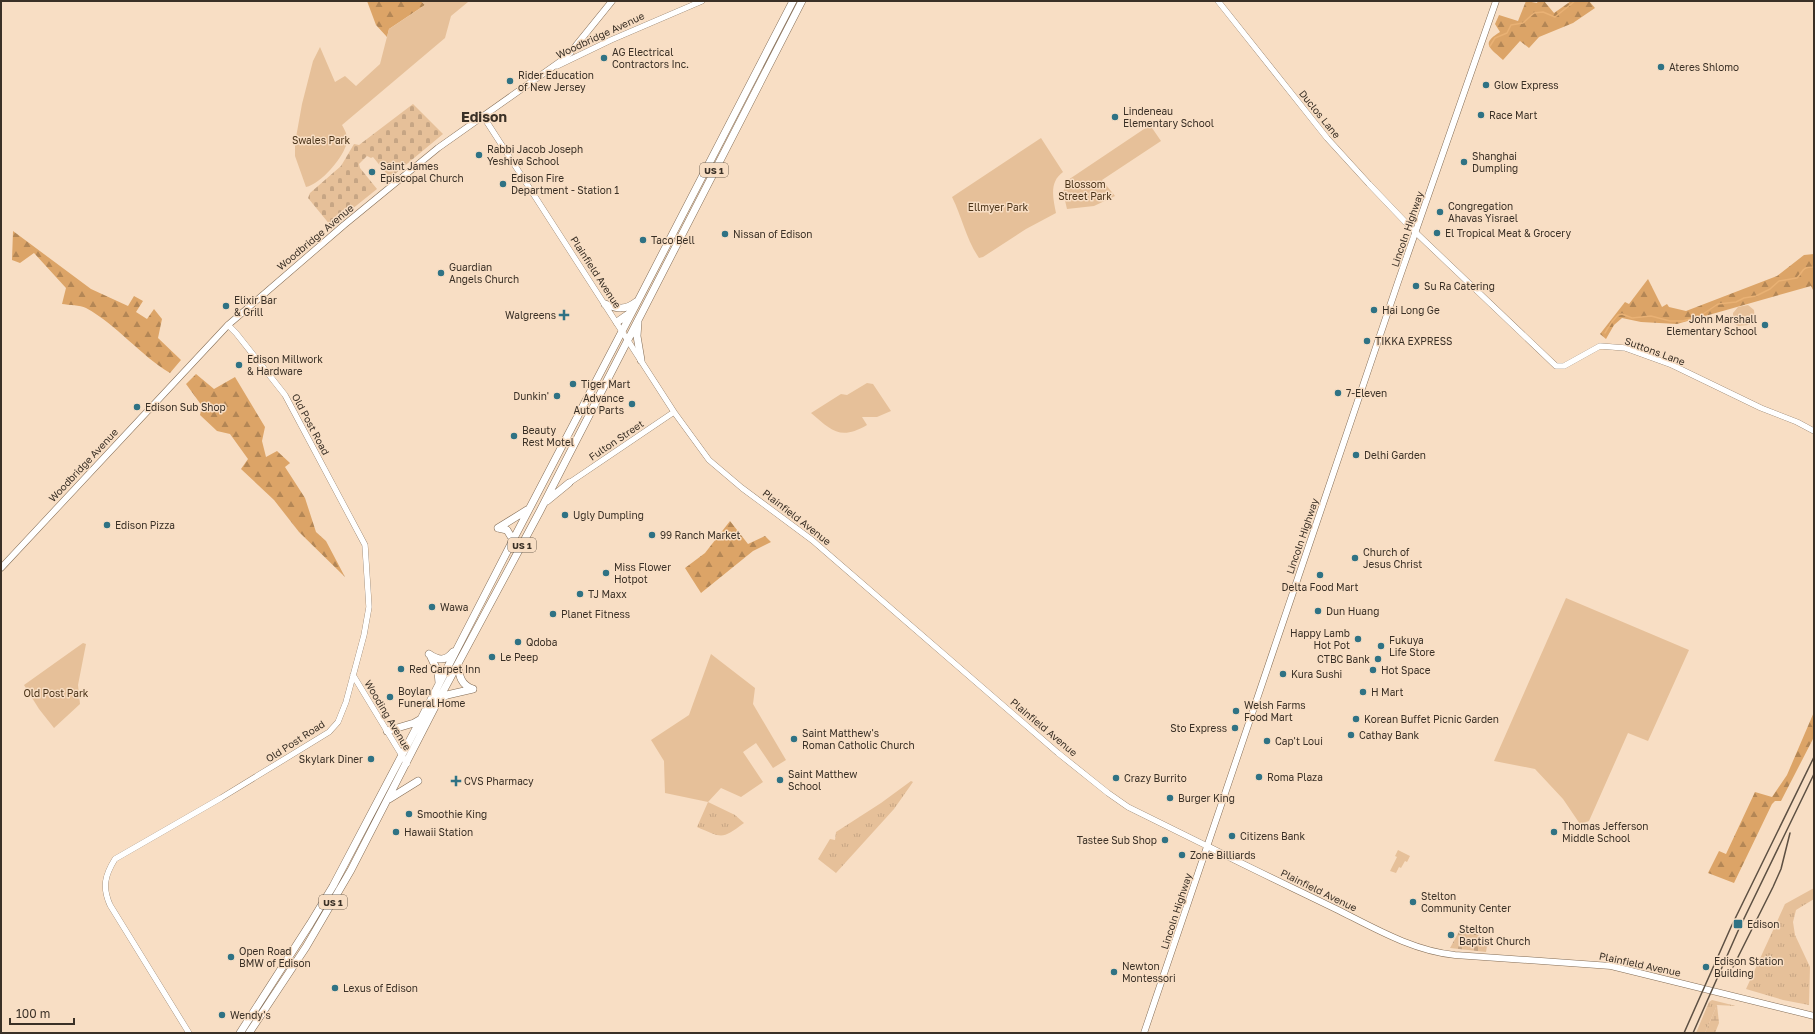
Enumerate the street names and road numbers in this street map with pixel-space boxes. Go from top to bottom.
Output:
street label: Woodbridge Avenue [554,9,646,61]
street label: Duclos Lane [1297,87,1343,141]
road number: US 1 [700,163,728,177]
street label: Lincoln Highway [1388,189,1426,268]
street label: Woodbridge Avenue [274,201,356,272]
street label: Plainfield Avenue [568,234,624,310]
street label: Suttons Lane [1623,334,1687,368]
street label: Old Post Road [290,391,332,457]
street label: Fulton Street [586,417,646,463]
street label: Woodbridge Avenue [46,426,120,504]
street label: Plainfield Avenue [760,487,834,548]
street label: Lincoln Highway [1283,496,1321,575]
road number: US 1 [508,538,536,552]
street label: Wooding Avenue [362,678,414,753]
street label: Plainfield Avenue [1008,696,1080,759]
street label: Old Post Road [263,717,327,765]
street label: Plainfield Avenue [1279,866,1359,914]
street label: Lincoln Highway [1158,871,1194,951]
road number: US 1 [319,895,347,909]
street label: Plainfield Avenue [1598,949,1682,979]

